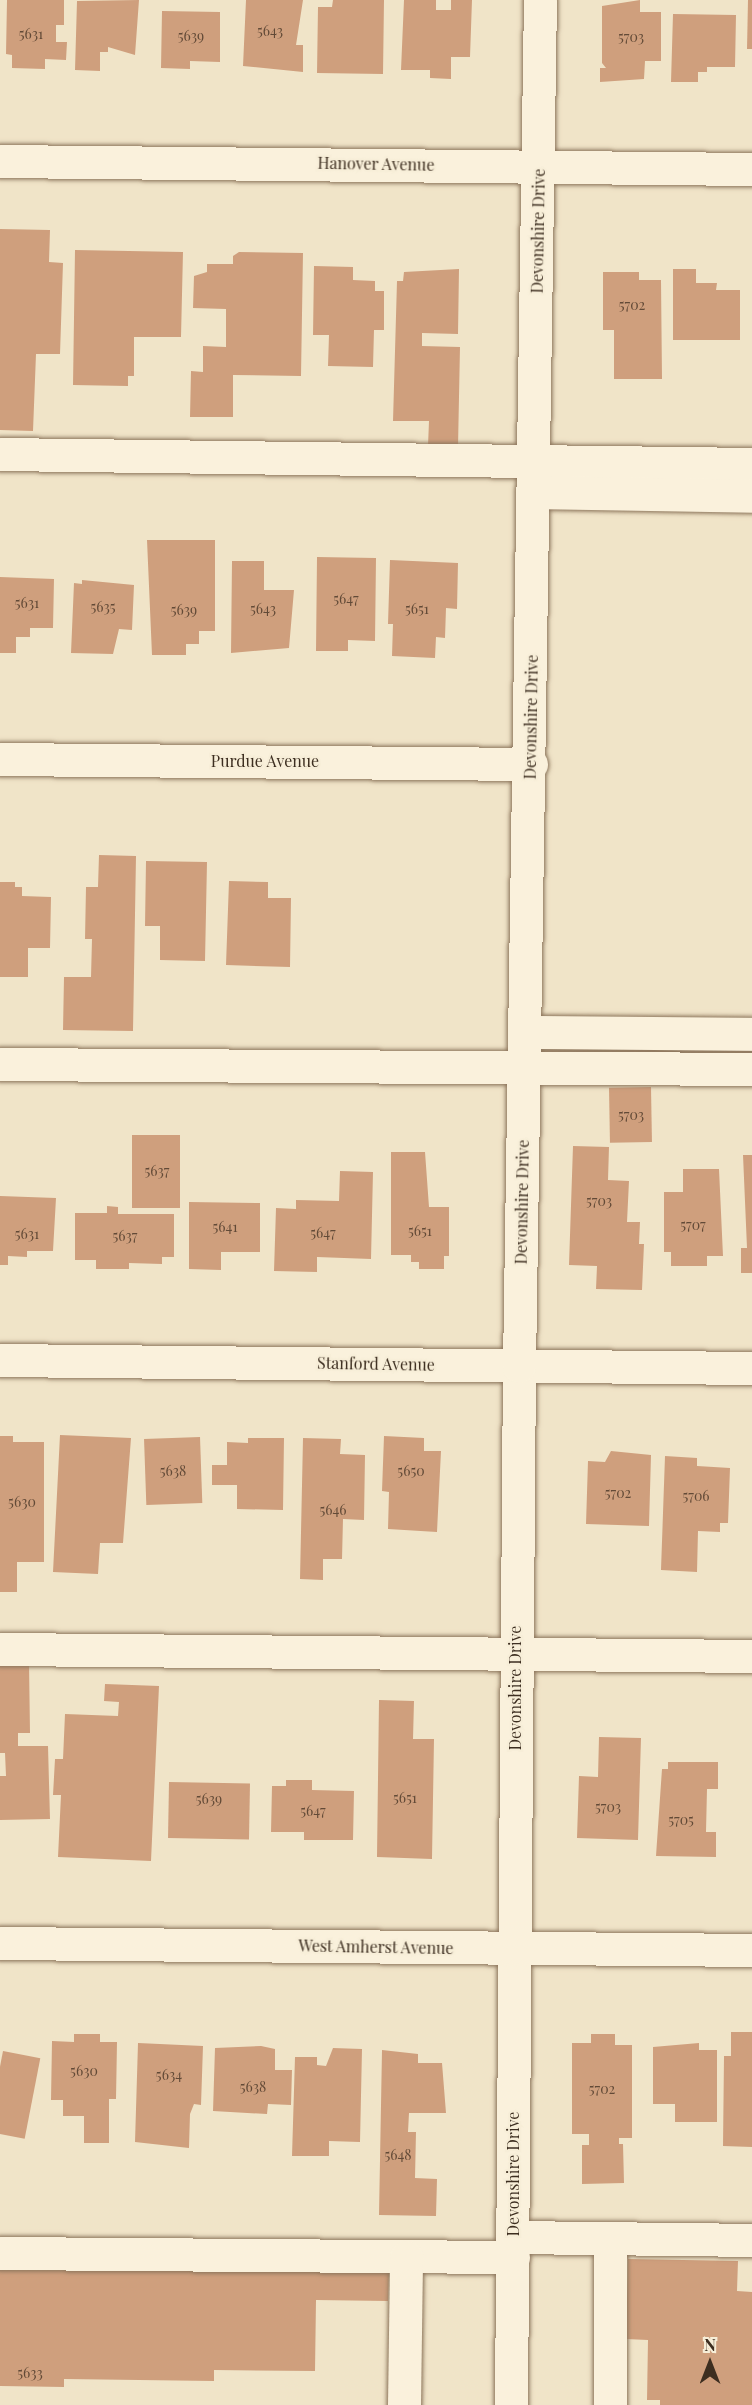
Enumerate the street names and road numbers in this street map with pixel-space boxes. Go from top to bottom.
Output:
street label: Hanover Avenue [317,153,435,175]
street label: Devonshire Drive [527,168,549,294]
street label: Devonshire Drive [520,654,542,780]
street label: Purdue Avenue [211,751,319,771]
street label: Devonshire Drive [511,1139,533,1265]
street label: Stanford Avenue [317,1353,435,1375]
street label: Devonshire Drive [505,1626,525,1750]
street label: West Amherst Avenue [297,1936,455,1958]
street label: Devonshire Drive [503,2112,523,2236]

